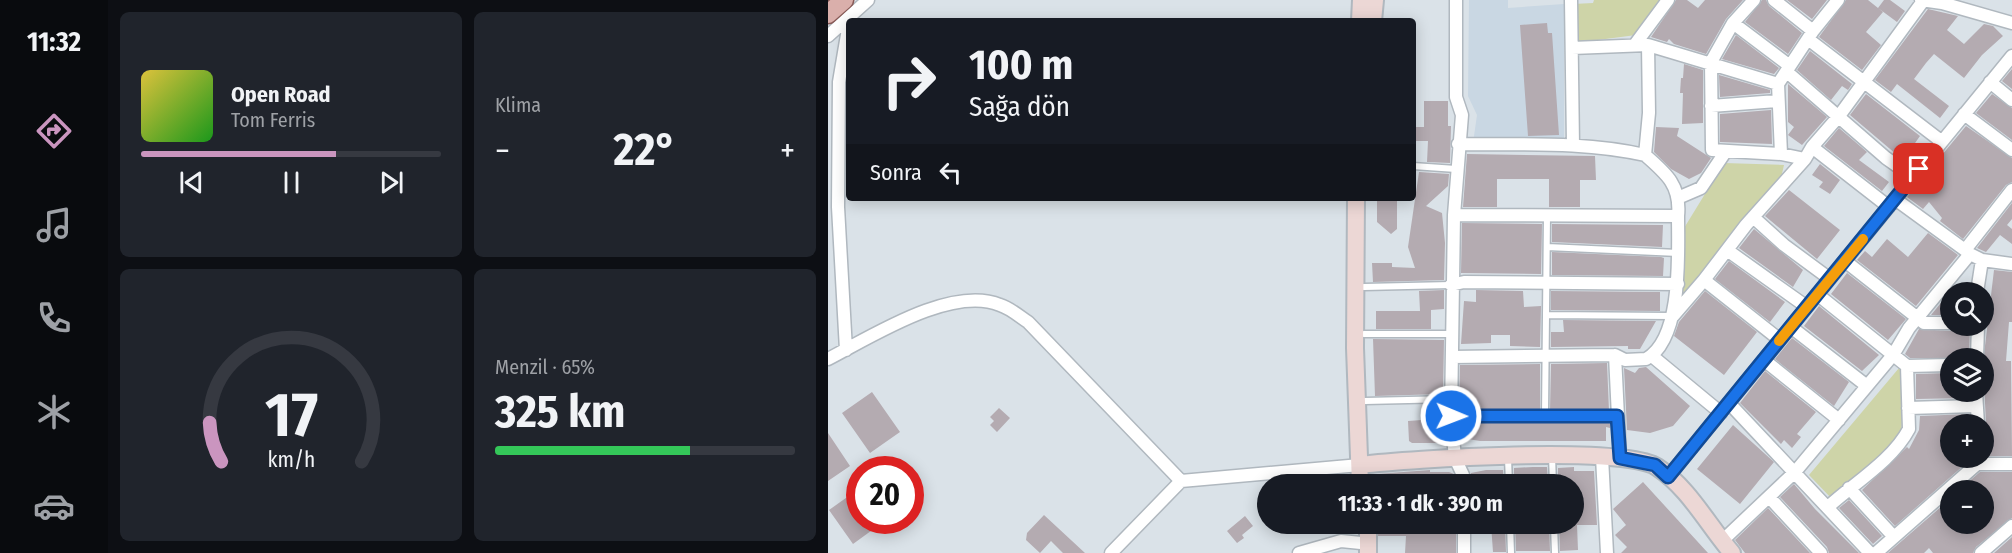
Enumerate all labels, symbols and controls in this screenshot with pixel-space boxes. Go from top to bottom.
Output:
text: 11:32 [27,26,81,58]
text: 100 m [969,40,1073,90]
icon: right [870,42,948,120]
text: Open Road [231,81,331,108]
text: Sağa dön [969,91,1070,123]
text: Klima [495,93,541,117]
text: Tom Ferris [231,108,315,132]
icon: directions [33,110,75,152]
text: 22° [614,123,676,177]
text: − [495,131,510,171]
text: + [780,131,795,171]
pin [1893,143,1944,194]
icon: arrive [1902,152,1935,185]
icon: left [934,156,967,189]
text: Sonra [870,159,922,186]
icon: previous [175,166,208,199]
icon: pause [275,166,308,199]
icon: next [375,166,408,199]
icon: music [33,204,75,246]
map controls [1940,282,1994,534]
button: search [1940,282,1994,336]
icon: phone [33,297,75,339]
button: layers [1940,348,1994,402]
text: Menzil · 65% [495,355,595,379]
text: 17 [265,378,317,453]
position arrow [1419,384,1483,448]
text: 325 km [495,385,625,439]
icon: climate [33,391,75,433]
button: + [1940,414,1994,468]
text: km/h [267,447,315,473]
speed limit sign: 20 [846,456,924,534]
button: − [1940,480,1994,534]
icon: car [33,485,75,527]
text: 11:33 · 1 dk · 390 m [1338,490,1503,517]

